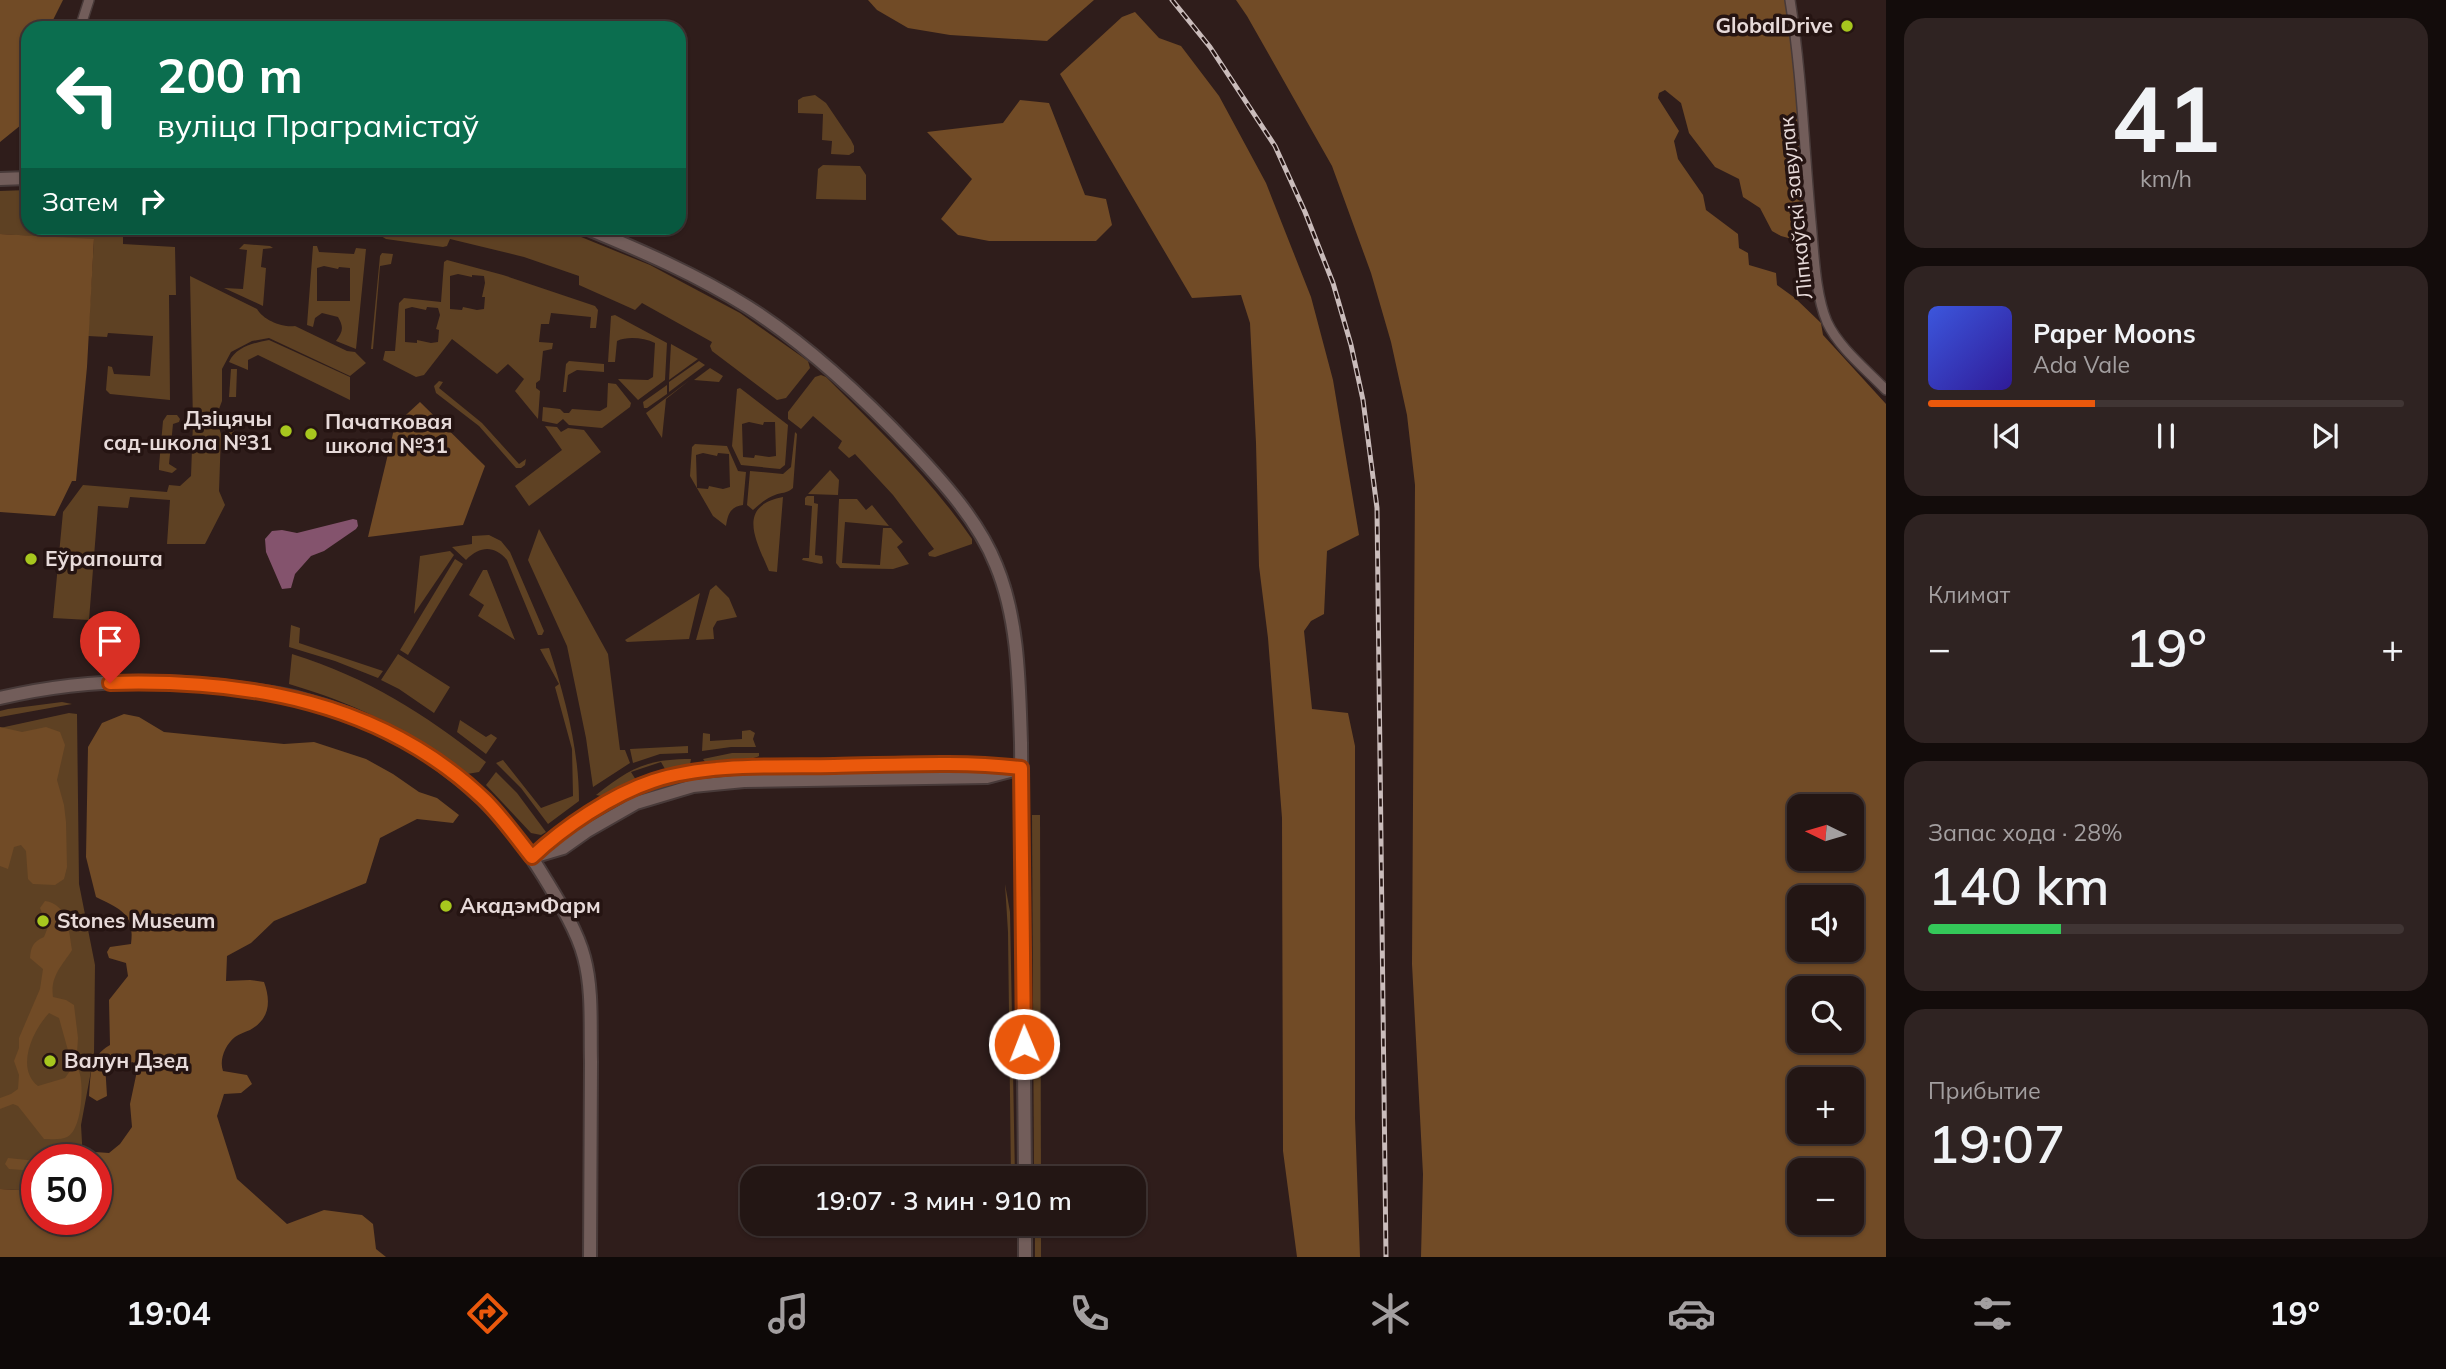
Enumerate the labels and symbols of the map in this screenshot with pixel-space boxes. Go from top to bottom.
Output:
place label: GlobalDrive [1716,12,1833,38]
marker: GlobalDrive [1839,18,1855,34]
street label: Ліпкаўскі завулак [1772,115,1818,301]
place label: Дзіцячы сад-школа №31 [103,405,272,455]
place label: Пачатковая школа №31 [325,408,452,458]
marker: Дзіцячы сад-школа №31 [278,423,294,439]
marker: Пачатковая школа №31 [303,426,319,442]
place label: Еўрапошта [45,545,163,571]
marker: Еўрапошта [23,551,39,567]
pin [80,611,140,683]
north arrow [1787,794,1864,872]
place label: АкадэмФарм [460,892,601,918]
marker: АкадэмФарм [438,898,454,914]
place label: Stones Museum [57,907,215,933]
marker: Stones Museum [35,913,51,929]
position arrow [987,1007,1061,1081]
place label: Валун Дзед [64,1047,189,1073]
marker: Валун Дзед [42,1053,58,1069]
speed limit sign: 50 [21,1144,112,1235]

